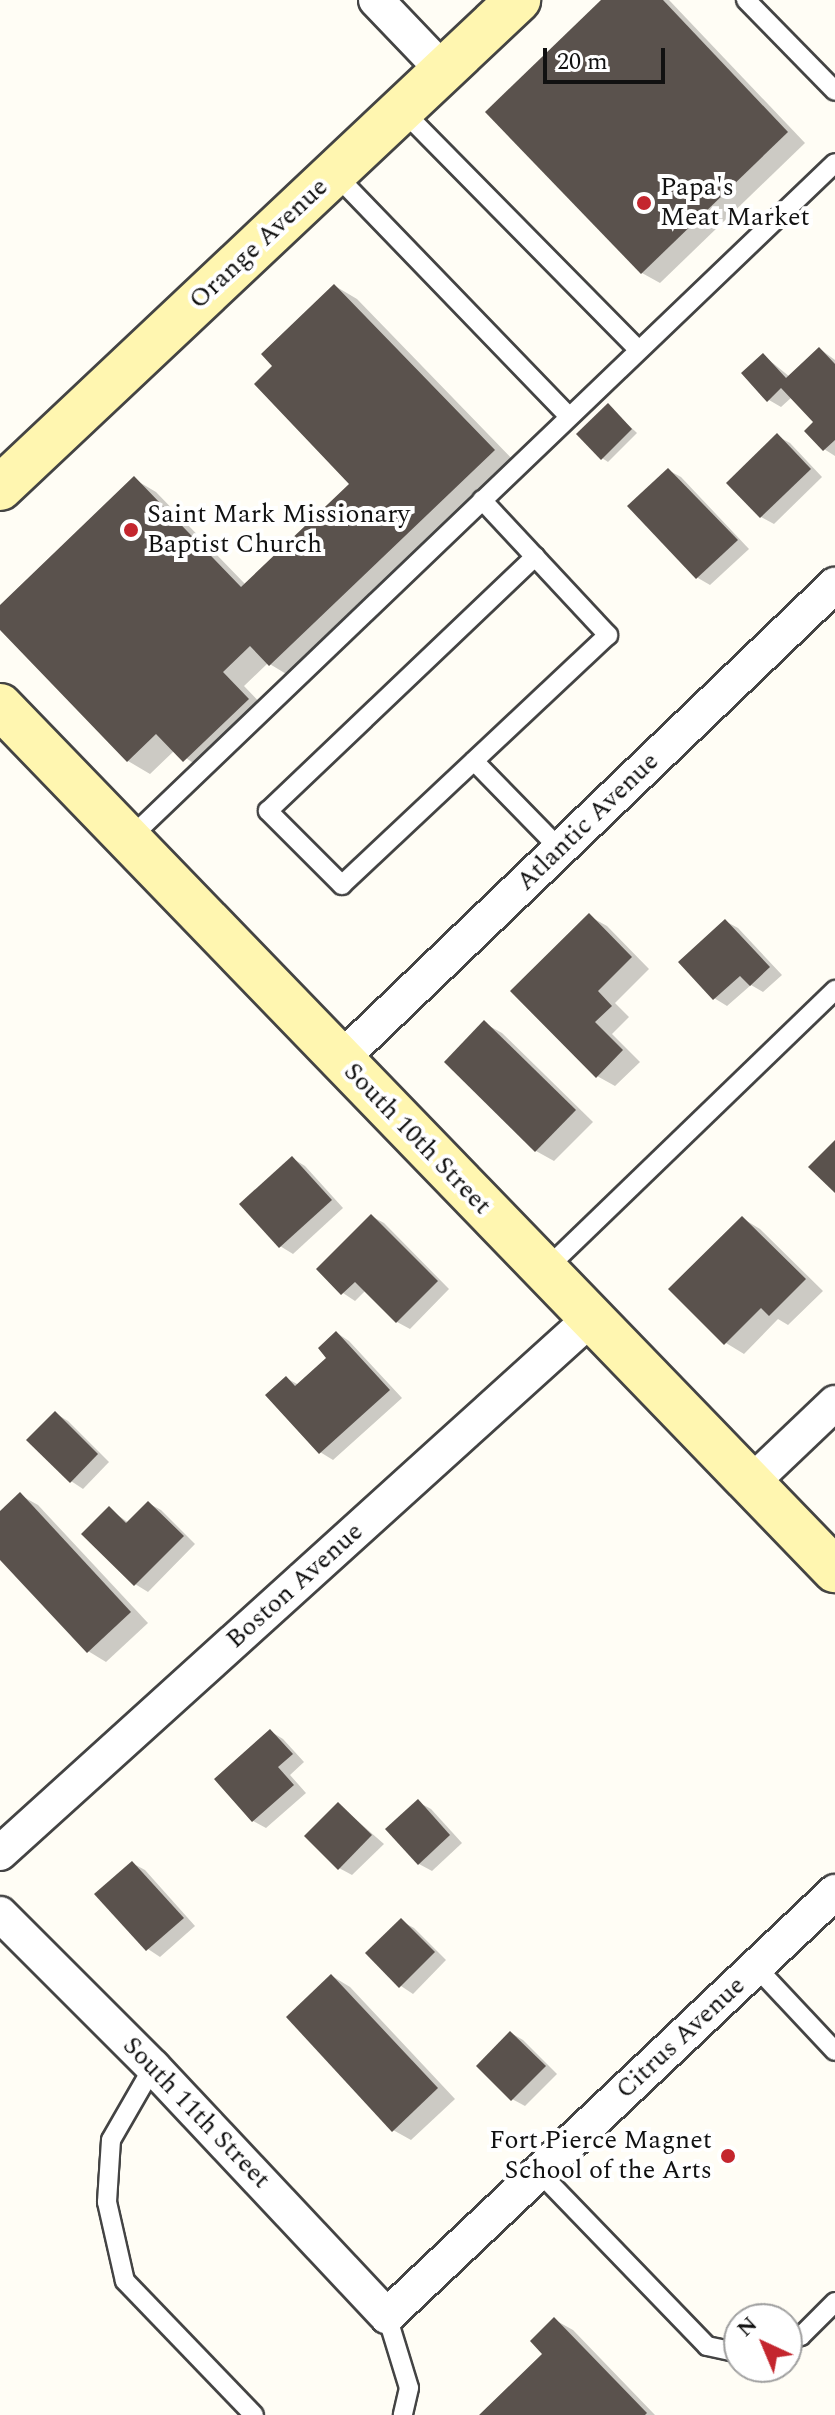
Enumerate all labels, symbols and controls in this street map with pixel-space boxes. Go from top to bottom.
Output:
scale bar [547,32,669,82]
text: 20 m [557,44,608,80]
street label: Orange Avenue [183,172,335,316]
place label: Papa's Meat Market [660,172,810,234]
marker: Papa's Meat Market [635,194,653,212]
place label: Saint Mark Missionary Baptist Church [147,499,410,560]
marker: Saint Mark Missionary Baptist Church [122,521,140,539]
street label: Atlantic Avenue [510,746,666,898]
street label: South 10th Street [337,1057,497,1221]
street label: Boston Avenue [220,1516,370,1656]
street label: Citrus Avenue [610,1970,752,2106]
street label: South 11th Street [116,2031,276,2195]
place label: Fort Pierce Magnet School of the Arts [489,2125,712,2186]
marker: Fort Pierce Magnet School of the Arts [719,2147,737,2165]
north arrow [723,2303,803,2383]
text: N [729,2309,765,2345]

